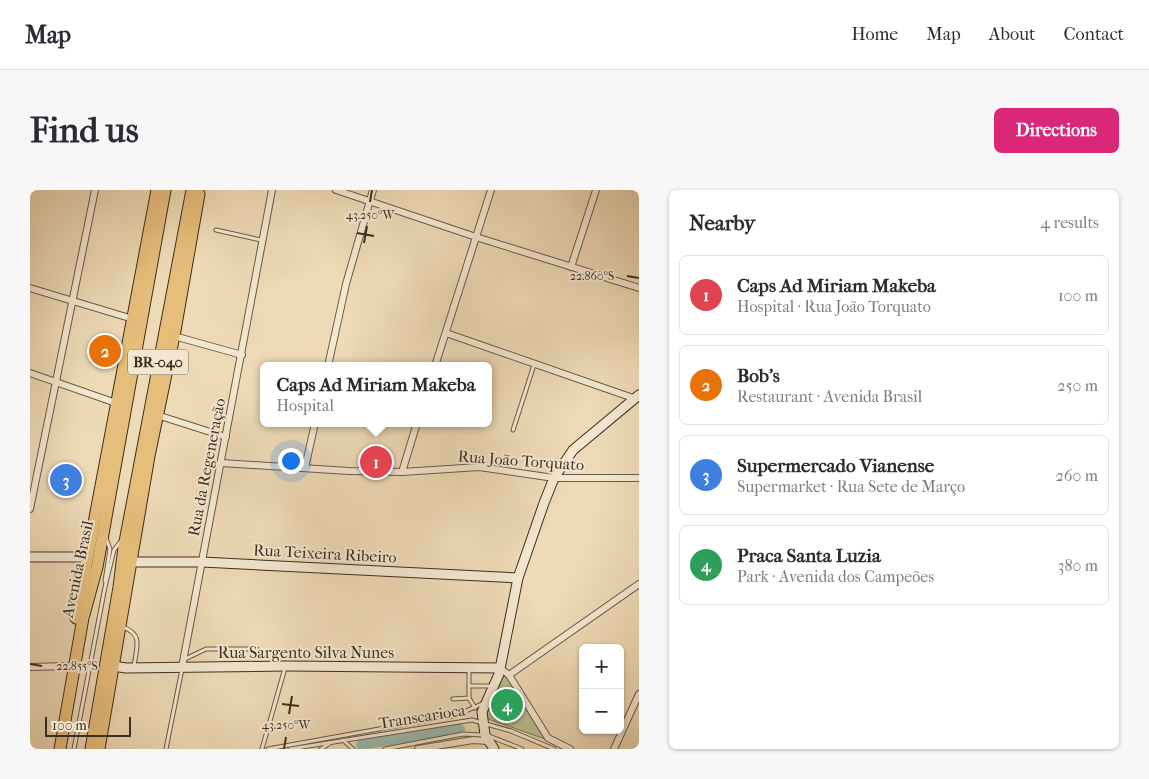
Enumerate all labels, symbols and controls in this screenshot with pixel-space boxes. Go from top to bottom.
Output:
text: Map [25,21,71,49]
text: Home [851,24,898,45]
text: Map [926,24,961,45]
text: About [989,24,1035,45]
text: Contact [1063,24,1124,45]
button: Directions [994,108,1119,153]
text: Find us [30,110,139,151]
text: 43.250°W [346,208,395,222]
text: Nearby [689,211,755,235]
text: 4 results [1041,213,1099,232]
text: 22.860°S [570,269,614,283]
text: Caps Ad Miriam Makeba [737,275,936,297]
text: 1 [703,286,709,305]
text: 100 m [1058,286,1098,305]
text: Hospital · Rua João Torquato [737,297,931,316]
pin: 2 [89,332,121,370]
road number: BR-040 [128,350,188,374]
popup [260,362,492,427]
text: Bob's [737,365,780,387]
text: Caps Ad Miriam Makeba [277,374,475,396]
text: 2 [702,376,710,395]
text: 250 m [1057,376,1098,395]
text: Restaurant · Avenida Brasil [737,387,922,406]
street label: Rua da Regeneração [184,396,229,538]
text: Hospital [277,396,334,415]
pin: 1 [360,443,392,481]
street label: Rua João Torquato [457,447,585,474]
your location [278,448,304,474]
text: Supermercado Vianense [737,455,934,477]
pin: 3 [50,461,82,499]
text: 3 [703,466,709,485]
text: 260 m [1056,466,1098,485]
text: Supermarket · Rua Sete de Março [737,477,965,496]
street label: Avenida Brasil [58,518,97,620]
street label: Rua Teixeira Ribeiro [253,540,397,567]
text: Praca Santa Luzia [737,545,881,567]
text: 4 [701,556,711,575]
text: 380 m [1058,556,1098,575]
text: Park · Avenida dos Campeões [737,567,934,586]
street label: Rua Sargento Silva Nunes [218,643,394,662]
map controls [579,644,624,734]
button: + [579,644,624,689]
text: 22.855°S [56,659,98,673]
pin: 4 [491,686,523,724]
button: − [579,689,624,734]
street label: Transcarioca [377,700,467,733]
scale bar [45,714,131,737]
text: 100 m [52,717,87,734]
text: 43.250°W [262,718,311,732]

